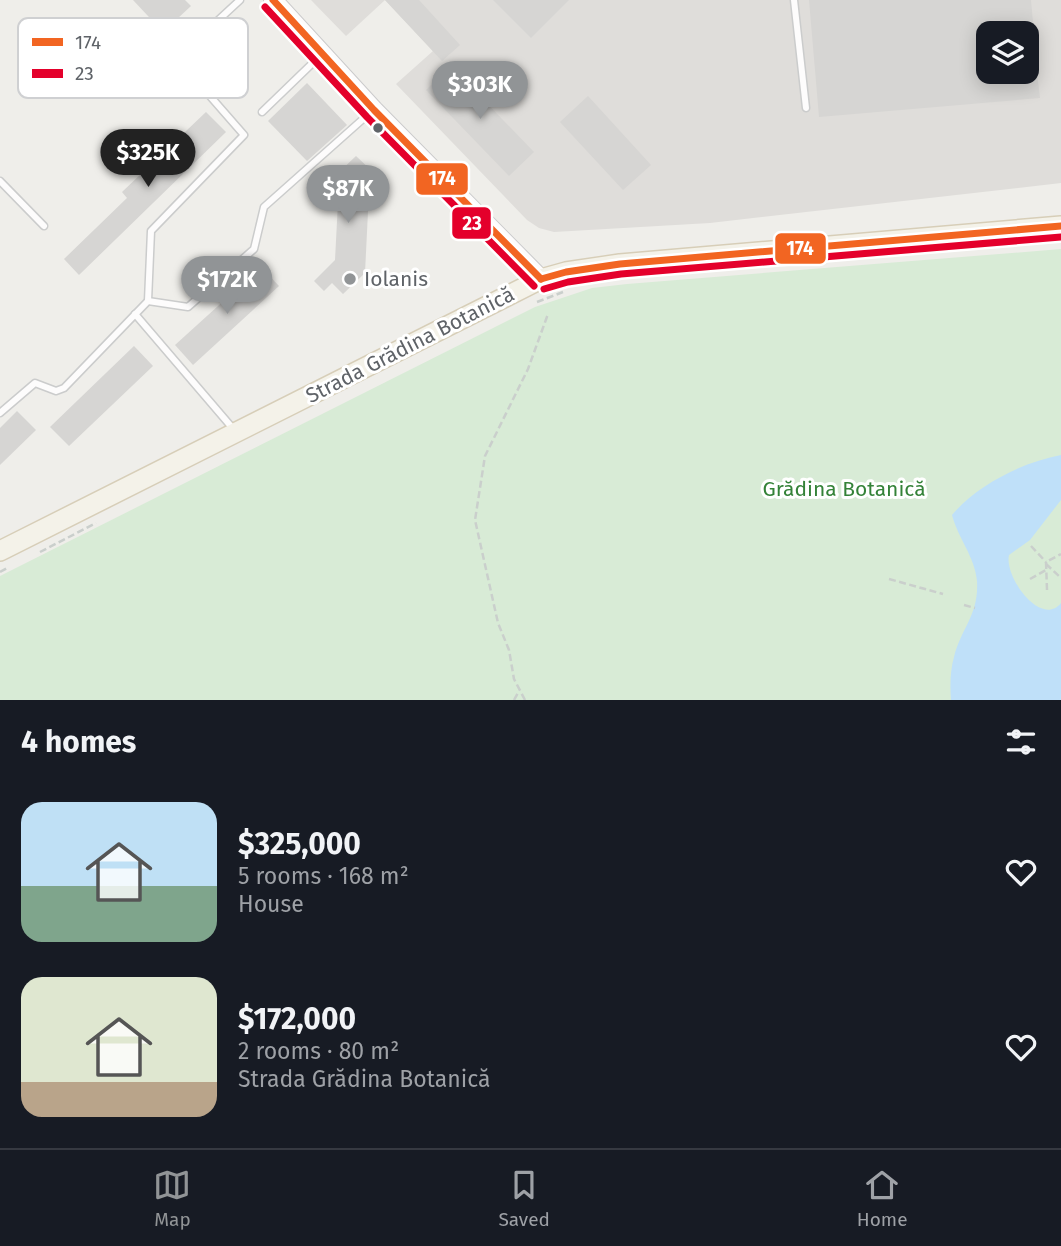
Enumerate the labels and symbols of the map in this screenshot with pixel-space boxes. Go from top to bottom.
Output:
legend [18,18,248,98]
text: 174 [75,31,101,54]
pin: $303K [431,61,529,121]
text: 23 [75,62,94,85]
unlabelled marker [371,121,385,135]
pin: $325K [99,130,197,189]
line badge: 174 [415,162,469,196]
pin: $87K [307,166,389,225]
text: 174 [428,167,456,190]
line badge: 23 [451,206,492,240]
text: 23 [462,212,482,235]
line badge: 174 [774,232,827,265]
text: 174 [786,237,814,260]
pin: $172K [178,256,276,316]
place label: Iolanis [364,266,428,292]
marker: Iolanis [342,271,358,287]
street label: Strada Grădina Botanică [301,281,519,409]
park label: Grădina Botanică [762,476,926,502]

